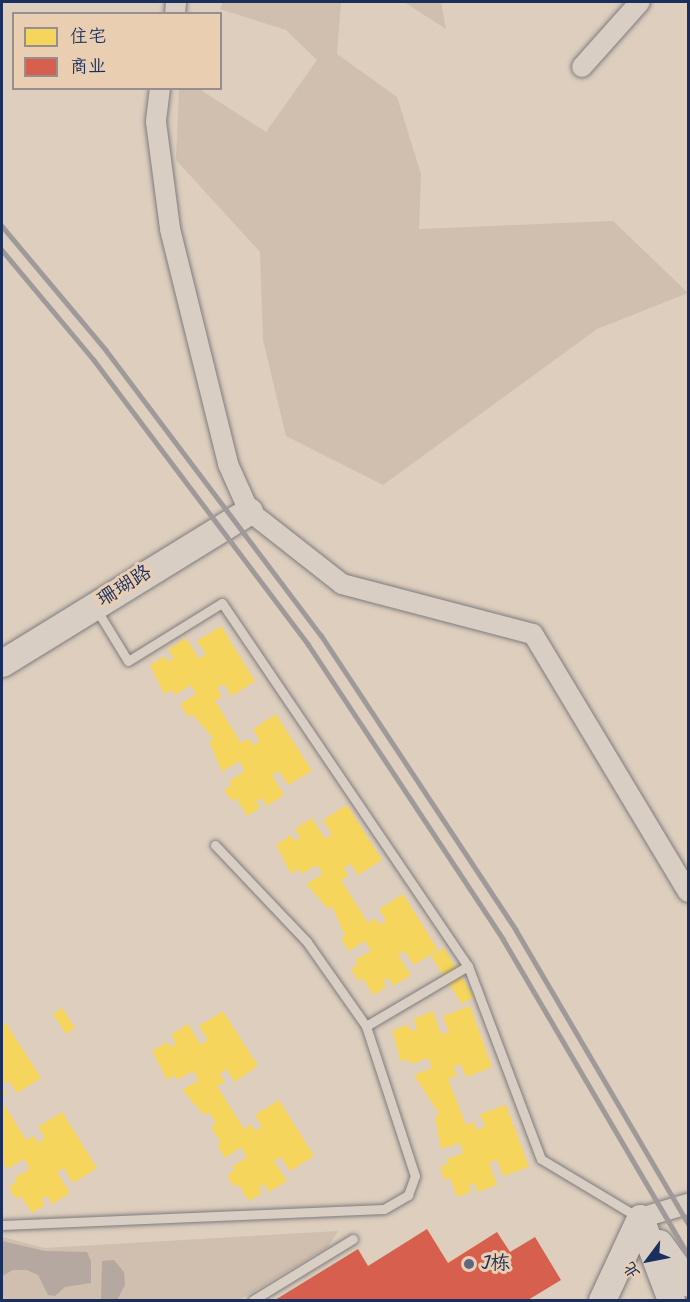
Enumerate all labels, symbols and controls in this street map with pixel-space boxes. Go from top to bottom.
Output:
legend [12,12,222,90]
text: 住宅 [70,23,106,52]
text: 商业 [70,53,106,82]
street label: 珊瑚路 [93,561,157,613]
north arrow [618,1230,678,1290]
place label: J栋 [481,1252,510,1276]
text: 北 [617,1256,647,1283]
marker: J栋 [462,1257,476,1271]

